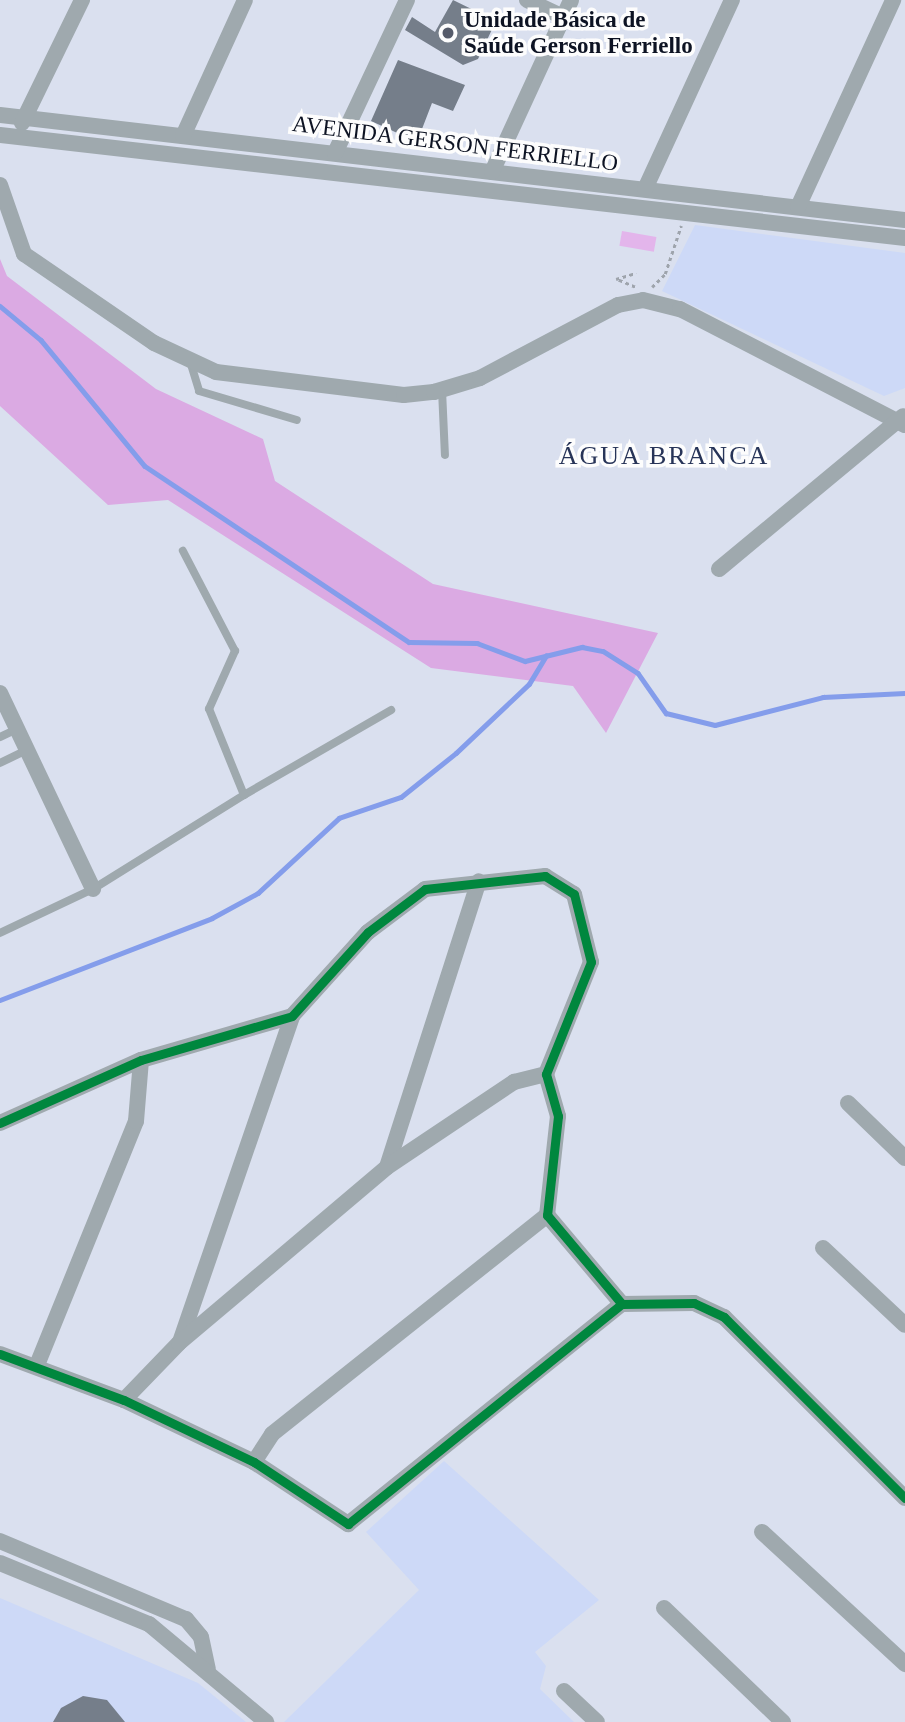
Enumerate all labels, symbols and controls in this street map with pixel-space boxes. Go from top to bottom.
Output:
place label: Unidade Básica de Saúde Gerson Ferriello [464,6,693,60]
marker: Unidade Básica de Saúde Gerson Ferriello [438,23,458,43]
street label: AVENIDA GERSON FERRIELLO [290,110,620,178]
district label: ÁGUA BRANCA [559,440,769,472]

